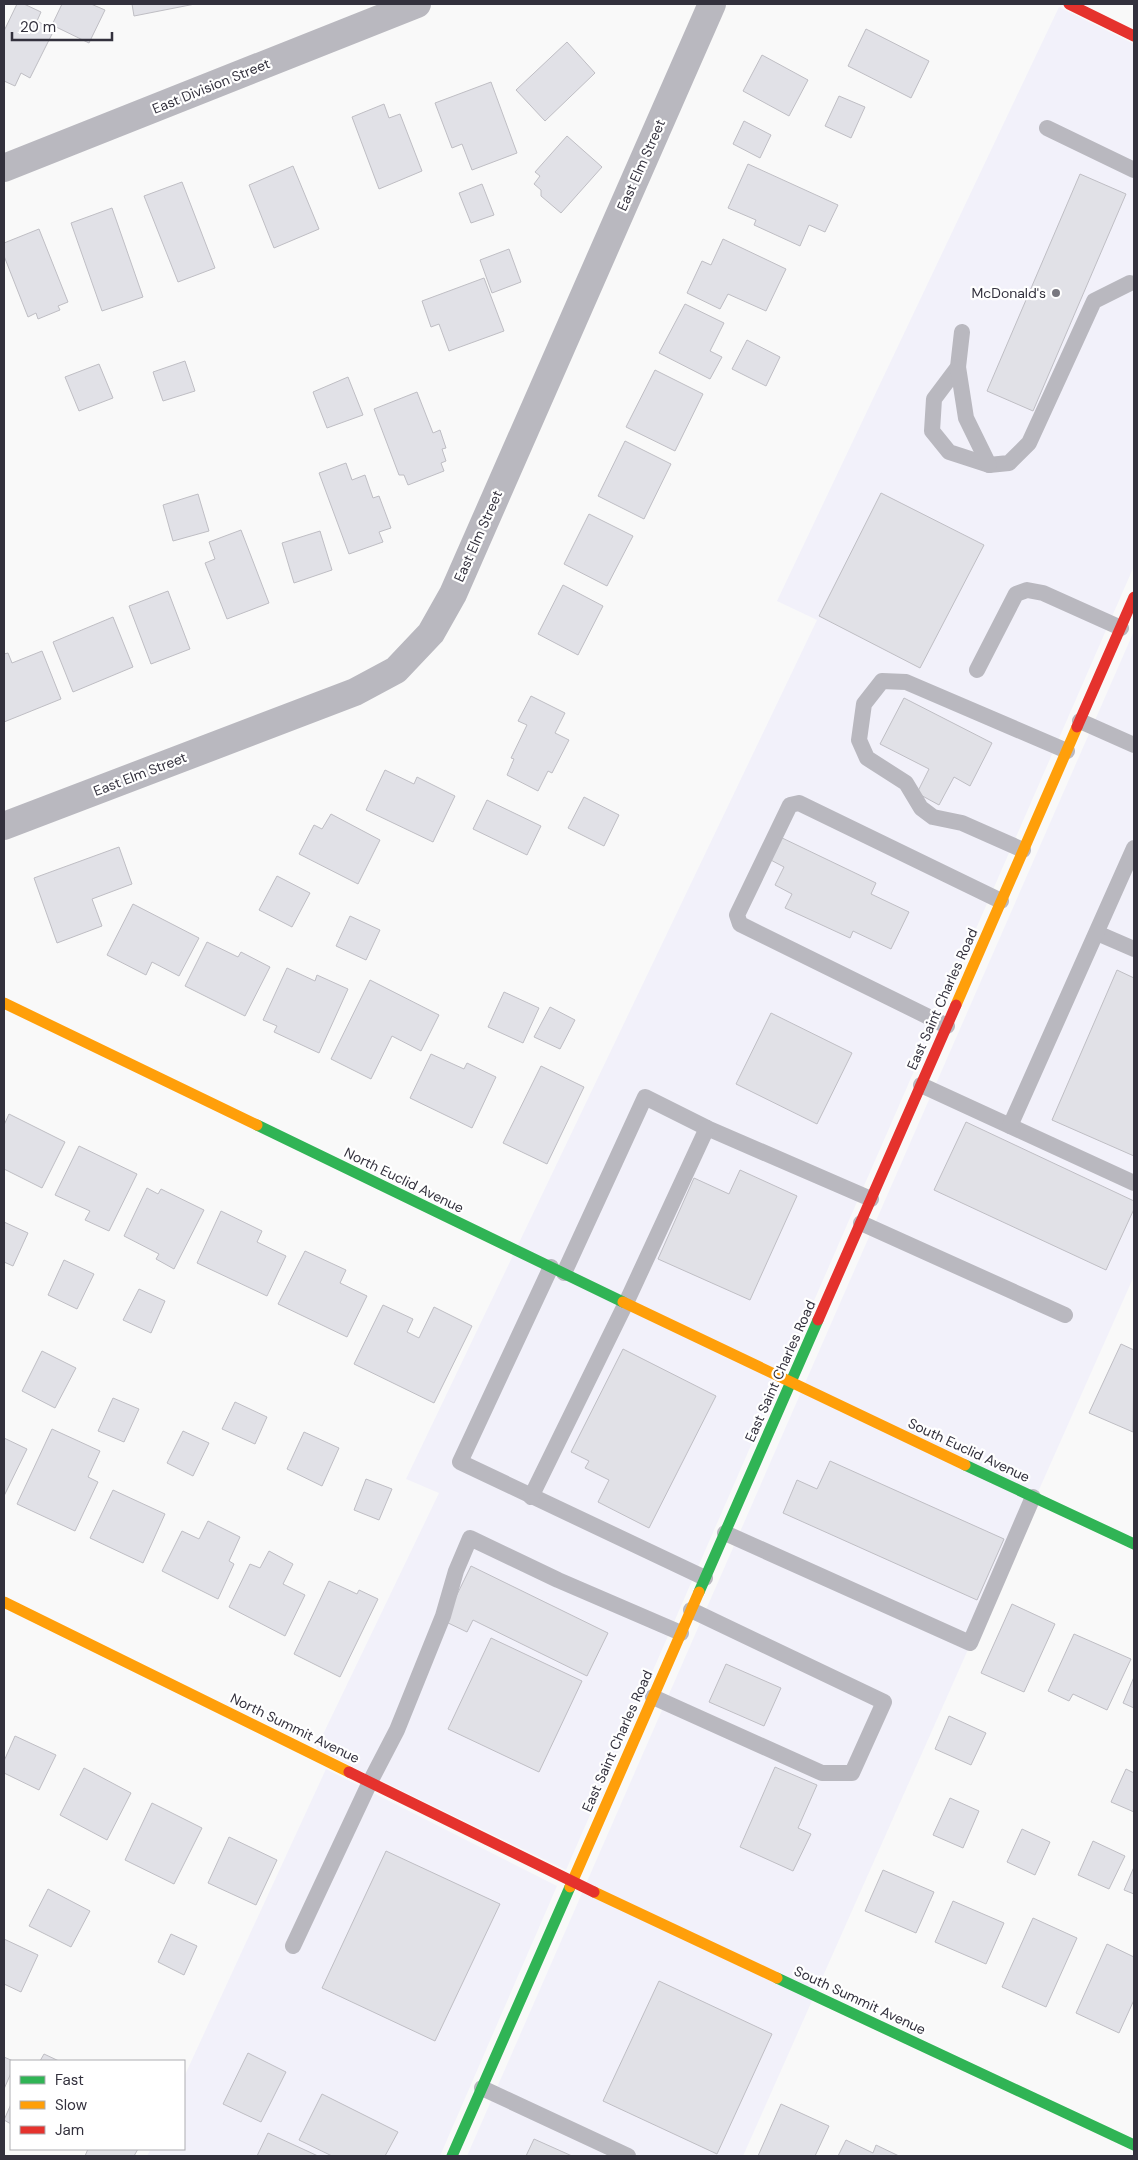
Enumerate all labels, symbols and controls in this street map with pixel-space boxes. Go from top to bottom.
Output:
scale bar [12,10,112,42]
text: 20 m [20,17,56,37]
street label: East Division Street [150,54,272,118]
street label: East Elm Street [613,116,669,214]
place label: McDonald's [971,284,1046,302]
marker: McDonald's [1050,287,1062,299]
street label: East Elm Street [450,487,506,585]
street label: East Elm Street [91,748,189,800]
street label: East Saint Charles Road [903,925,981,1073]
street label: North Euclid Avenue [341,1143,467,1217]
street label: East Saint Charles Road [741,1297,819,1445]
street label: South Euclid Avenue [905,1414,1033,1486]
street label: East Saint Charles Road [578,1667,656,1815]
street label: North Summit Avenue [227,1689,363,1767]
street label: South Summit Avenue [791,1962,929,2038]
legend [10,2060,185,2150]
text: Fast [55,2070,84,2090]
text: Slow [55,2095,88,2115]
text: Jam [55,2120,84,2140]

